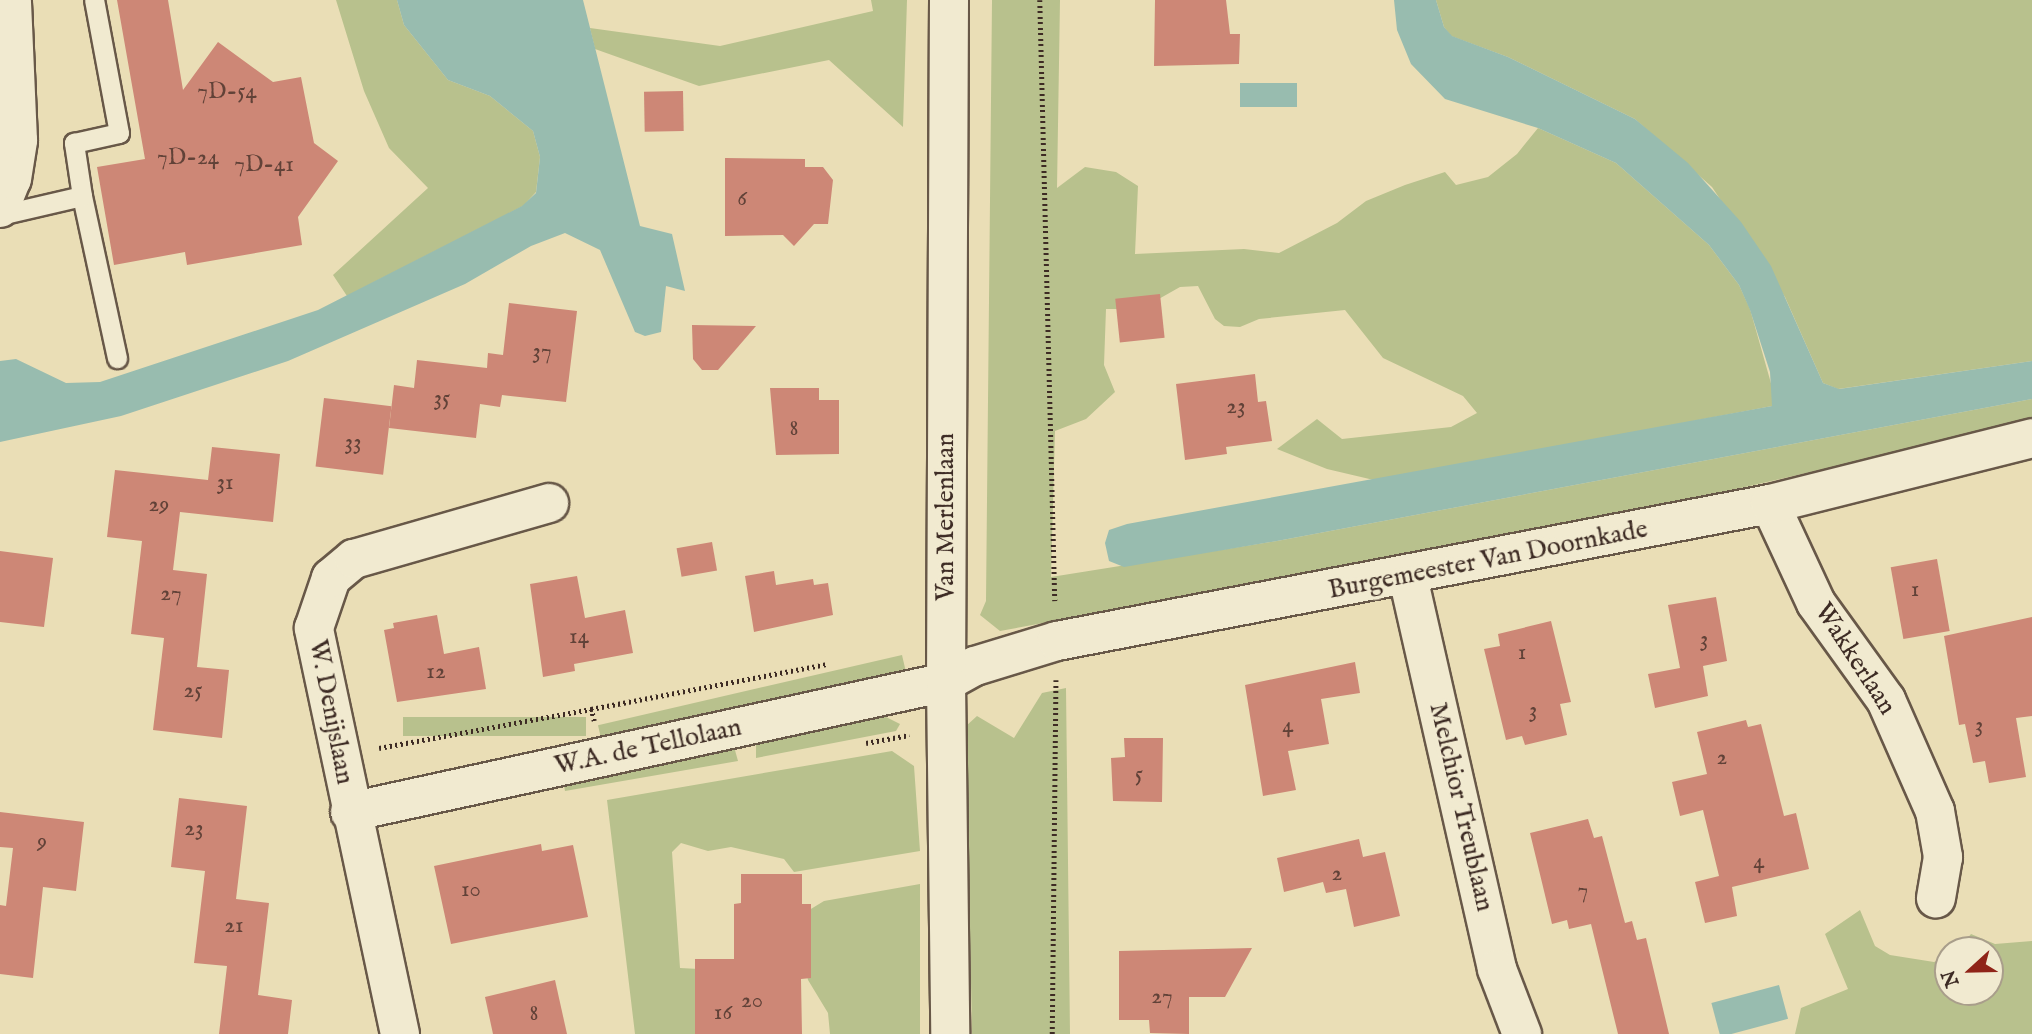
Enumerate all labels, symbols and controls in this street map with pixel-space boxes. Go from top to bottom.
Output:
house number: 7D-54 [197,78,257,106]
house number: 7D-24 [157,144,219,172]
house number: 7D-41 [234,151,294,179]
house number: 6 [737,185,747,213]
house number: 37 [532,338,552,366]
house number: 35 [434,385,450,413]
house number: 23 [1226,393,1246,421]
house number: 8 [789,415,799,443]
house number: 33 [344,429,362,457]
street label: Van Merlenlaan [930,433,962,601]
house number: 31 [216,469,234,497]
house number: 29 [149,491,169,519]
street label: Burgemeester Van Doornkade [1326,514,1650,606]
house number: 1 [1911,576,1919,604]
house number: 27 [160,580,182,608]
street label: Wakkerlaan [1807,597,1903,721]
house number: 14 [569,623,589,651]
house number: 3 [1700,626,1708,654]
street label: W. Denijslaan [302,637,360,787]
house number: 1 [1518,639,1526,667]
house number: 12 [426,658,446,686]
house number: 25 [183,677,203,705]
house number: 3 [1529,697,1537,725]
street label: Melchior Treublaan [1422,700,1500,914]
street label: W.A. de Tellolaan [552,712,744,782]
house number: 4 [1282,712,1294,740]
house number: 3 [1975,712,1983,740]
house number: 2 [1717,744,1727,772]
house number: 5 [1135,761,1143,789]
house number: 23 [184,815,204,843]
house number: 9 [37,828,47,856]
house number: 4 [1753,848,1765,876]
house number: 2 [1332,860,1342,888]
house number: 10 [461,876,481,904]
house number: 7 [1578,877,1588,905]
house number: 21 [224,912,244,940]
north arrow [1934,936,2004,1006]
text: N [1937,966,1966,990]
house number: 27 [1151,983,1173,1011]
house number: 20 [741,987,763,1015]
house number: 16 [714,999,732,1027]
house number: 8 [529,1000,539,1028]

